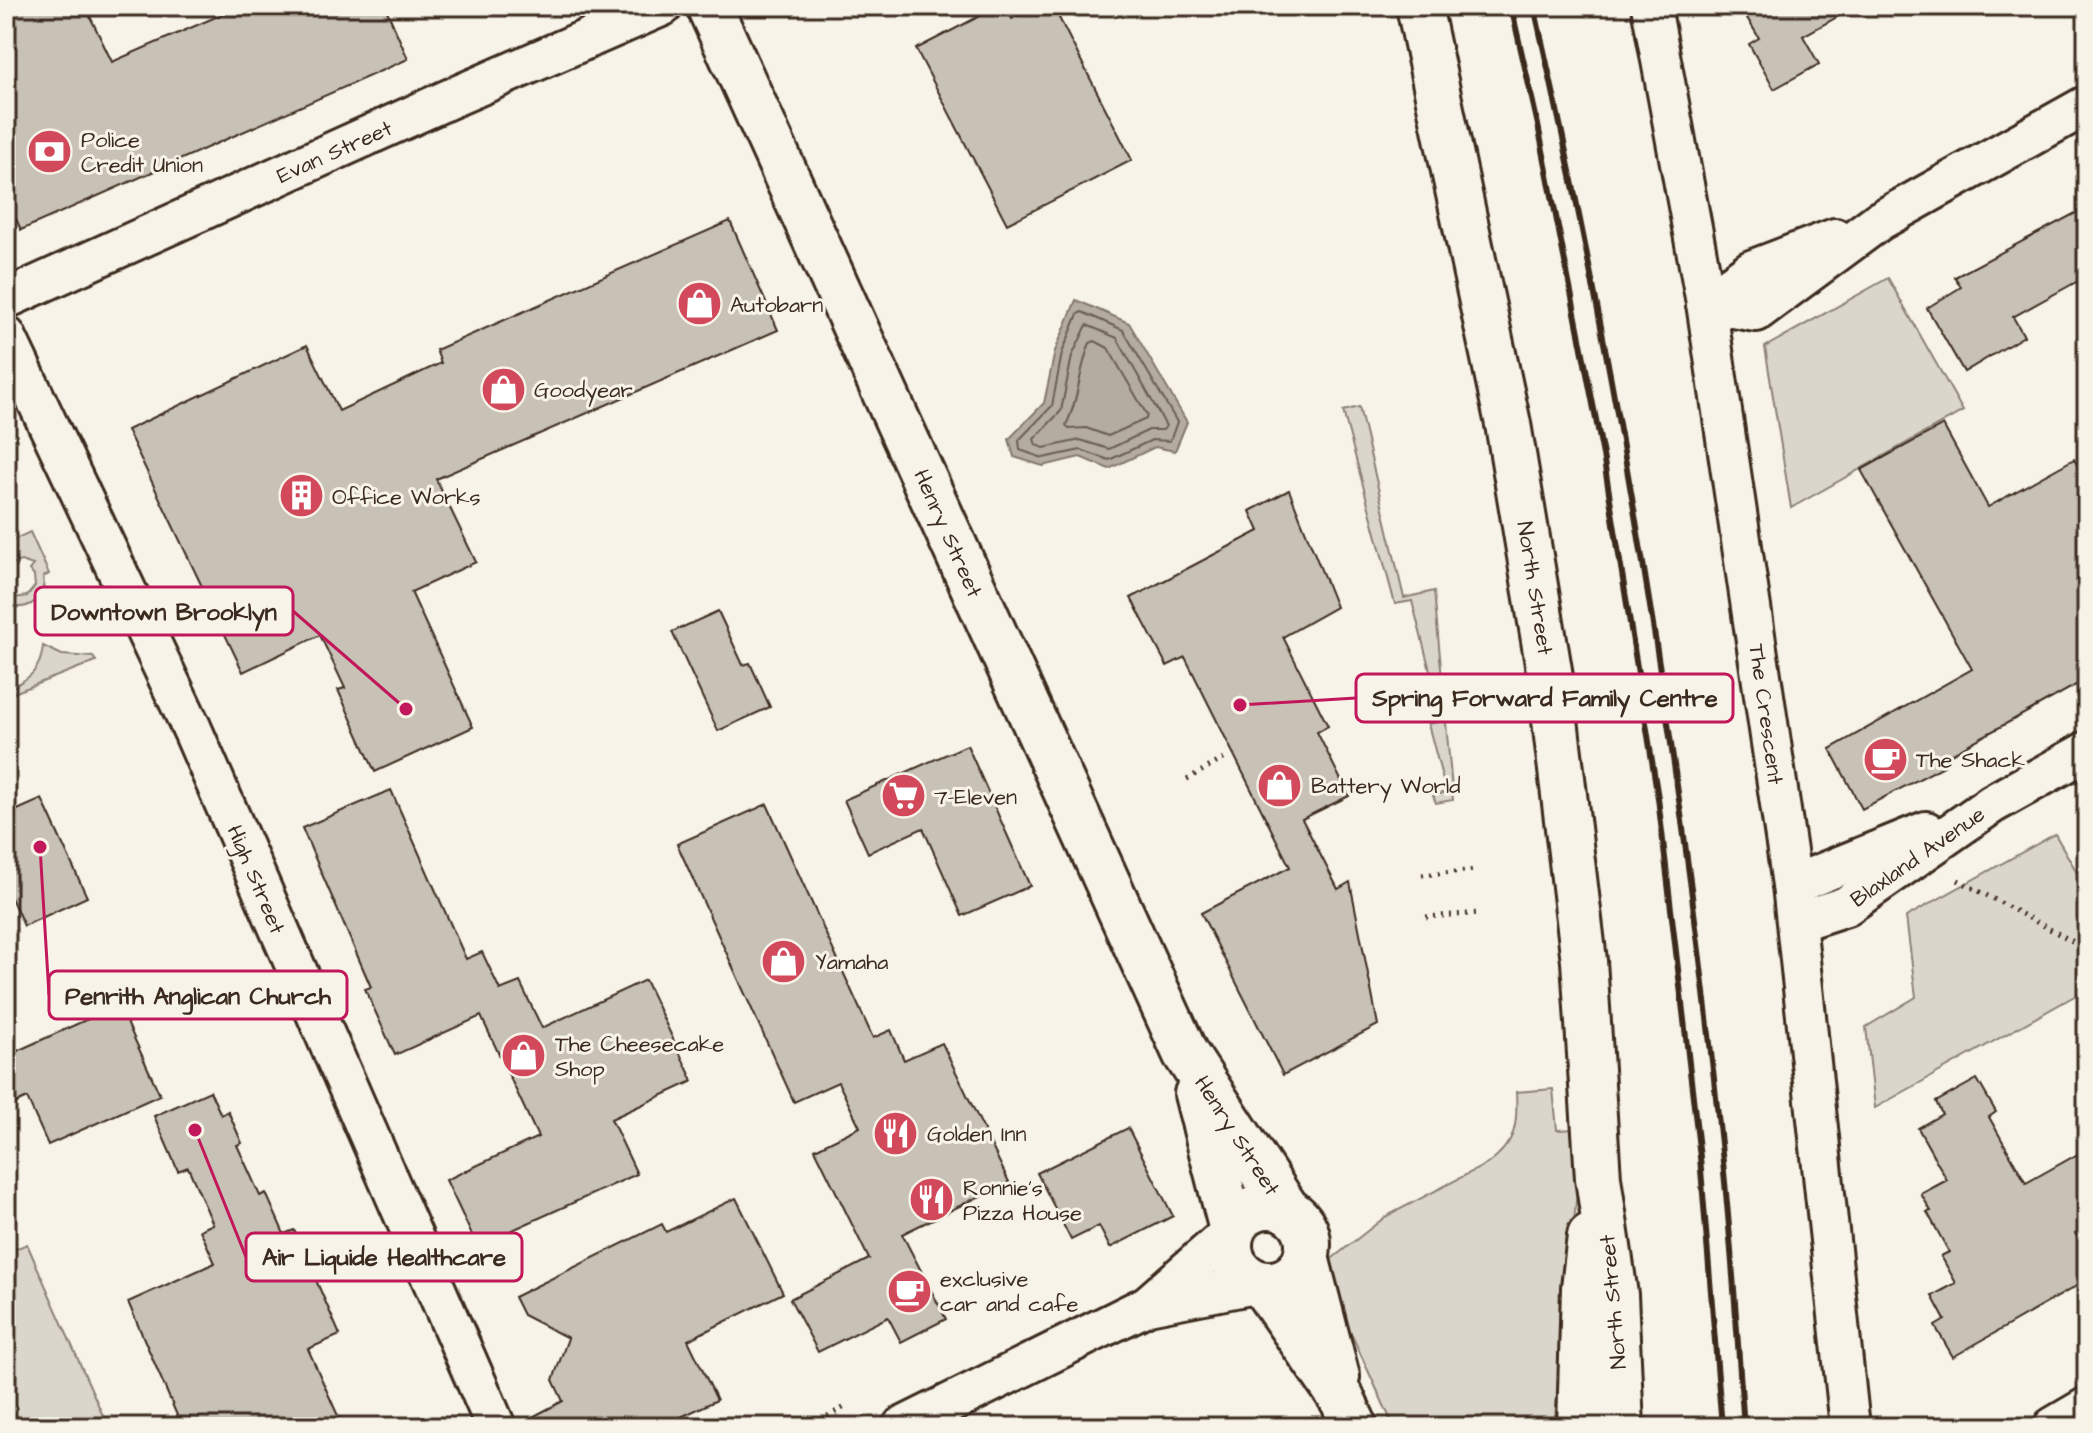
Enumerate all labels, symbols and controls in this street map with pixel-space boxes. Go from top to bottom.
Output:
street label: Evan Street [272,113,397,192]
place label: Police Credit Union [81,125,203,181]
bank icon: Police Credit Union [26,128,74,176]
shop icon: Autobarn [675,280,723,328]
place label: Autobarn [730,290,823,321]
shop icon: Goodyear [479,365,527,413]
place label: Goodyear [534,375,633,407]
street label: Henry Street [905,465,990,603]
building icon: Office Works [277,472,325,520]
place label: Office Works [332,482,481,513]
street label: North Street [1509,519,1560,657]
callout: Downtown Brooklyn [35,587,293,635]
text: Downtown Brooklyn [51,596,277,632]
street label: The Crescent [1740,642,1791,787]
callout: Spring Forward Family Centre [1356,674,1733,722]
text: Spring Forward Family Centre [1371,682,1718,718]
cafe icon: The Shack [1861,735,1909,783]
place label: The Shack [1916,745,2025,776]
shop icon: Battery World [1256,761,1304,809]
place label: Battery World [1311,771,1461,803]
supermarket icon: 7-Eleven [879,772,927,820]
place label: 7-Eleven [934,782,1017,813]
street label: Blaxland Avenue [1844,799,1991,915]
street label: High Street [218,820,293,939]
shop icon: Yamaha [760,937,808,985]
place label: Yamaha [815,947,888,978]
callout: Penrith Anglican Church [49,971,347,1019]
text: Penrith Anglican Church [65,980,332,1015]
place label: The Cheesecake Shop [555,1029,724,1085]
shop icon: The Cheesecake Shop [500,1032,548,1080]
street label: Henry Street [1186,1070,1287,1202]
restaurant icon: Golden Inn [872,1109,920,1157]
place label: Golden Inn [927,1119,1026,1150]
place label: Ronnie's Pizza House [963,1173,1082,1229]
restaurant icon: Ronnie's Pizza House [908,1176,956,1224]
callout: Air Liquide Healthcare [246,1233,522,1281]
street label: North Street [1592,1233,1635,1370]
text: Air Liquide Healthcare [262,1241,506,1275]
place label: exclusive car and cafe [940,1264,1079,1320]
cafe icon: exclusive car and cafe [885,1267,933,1315]

